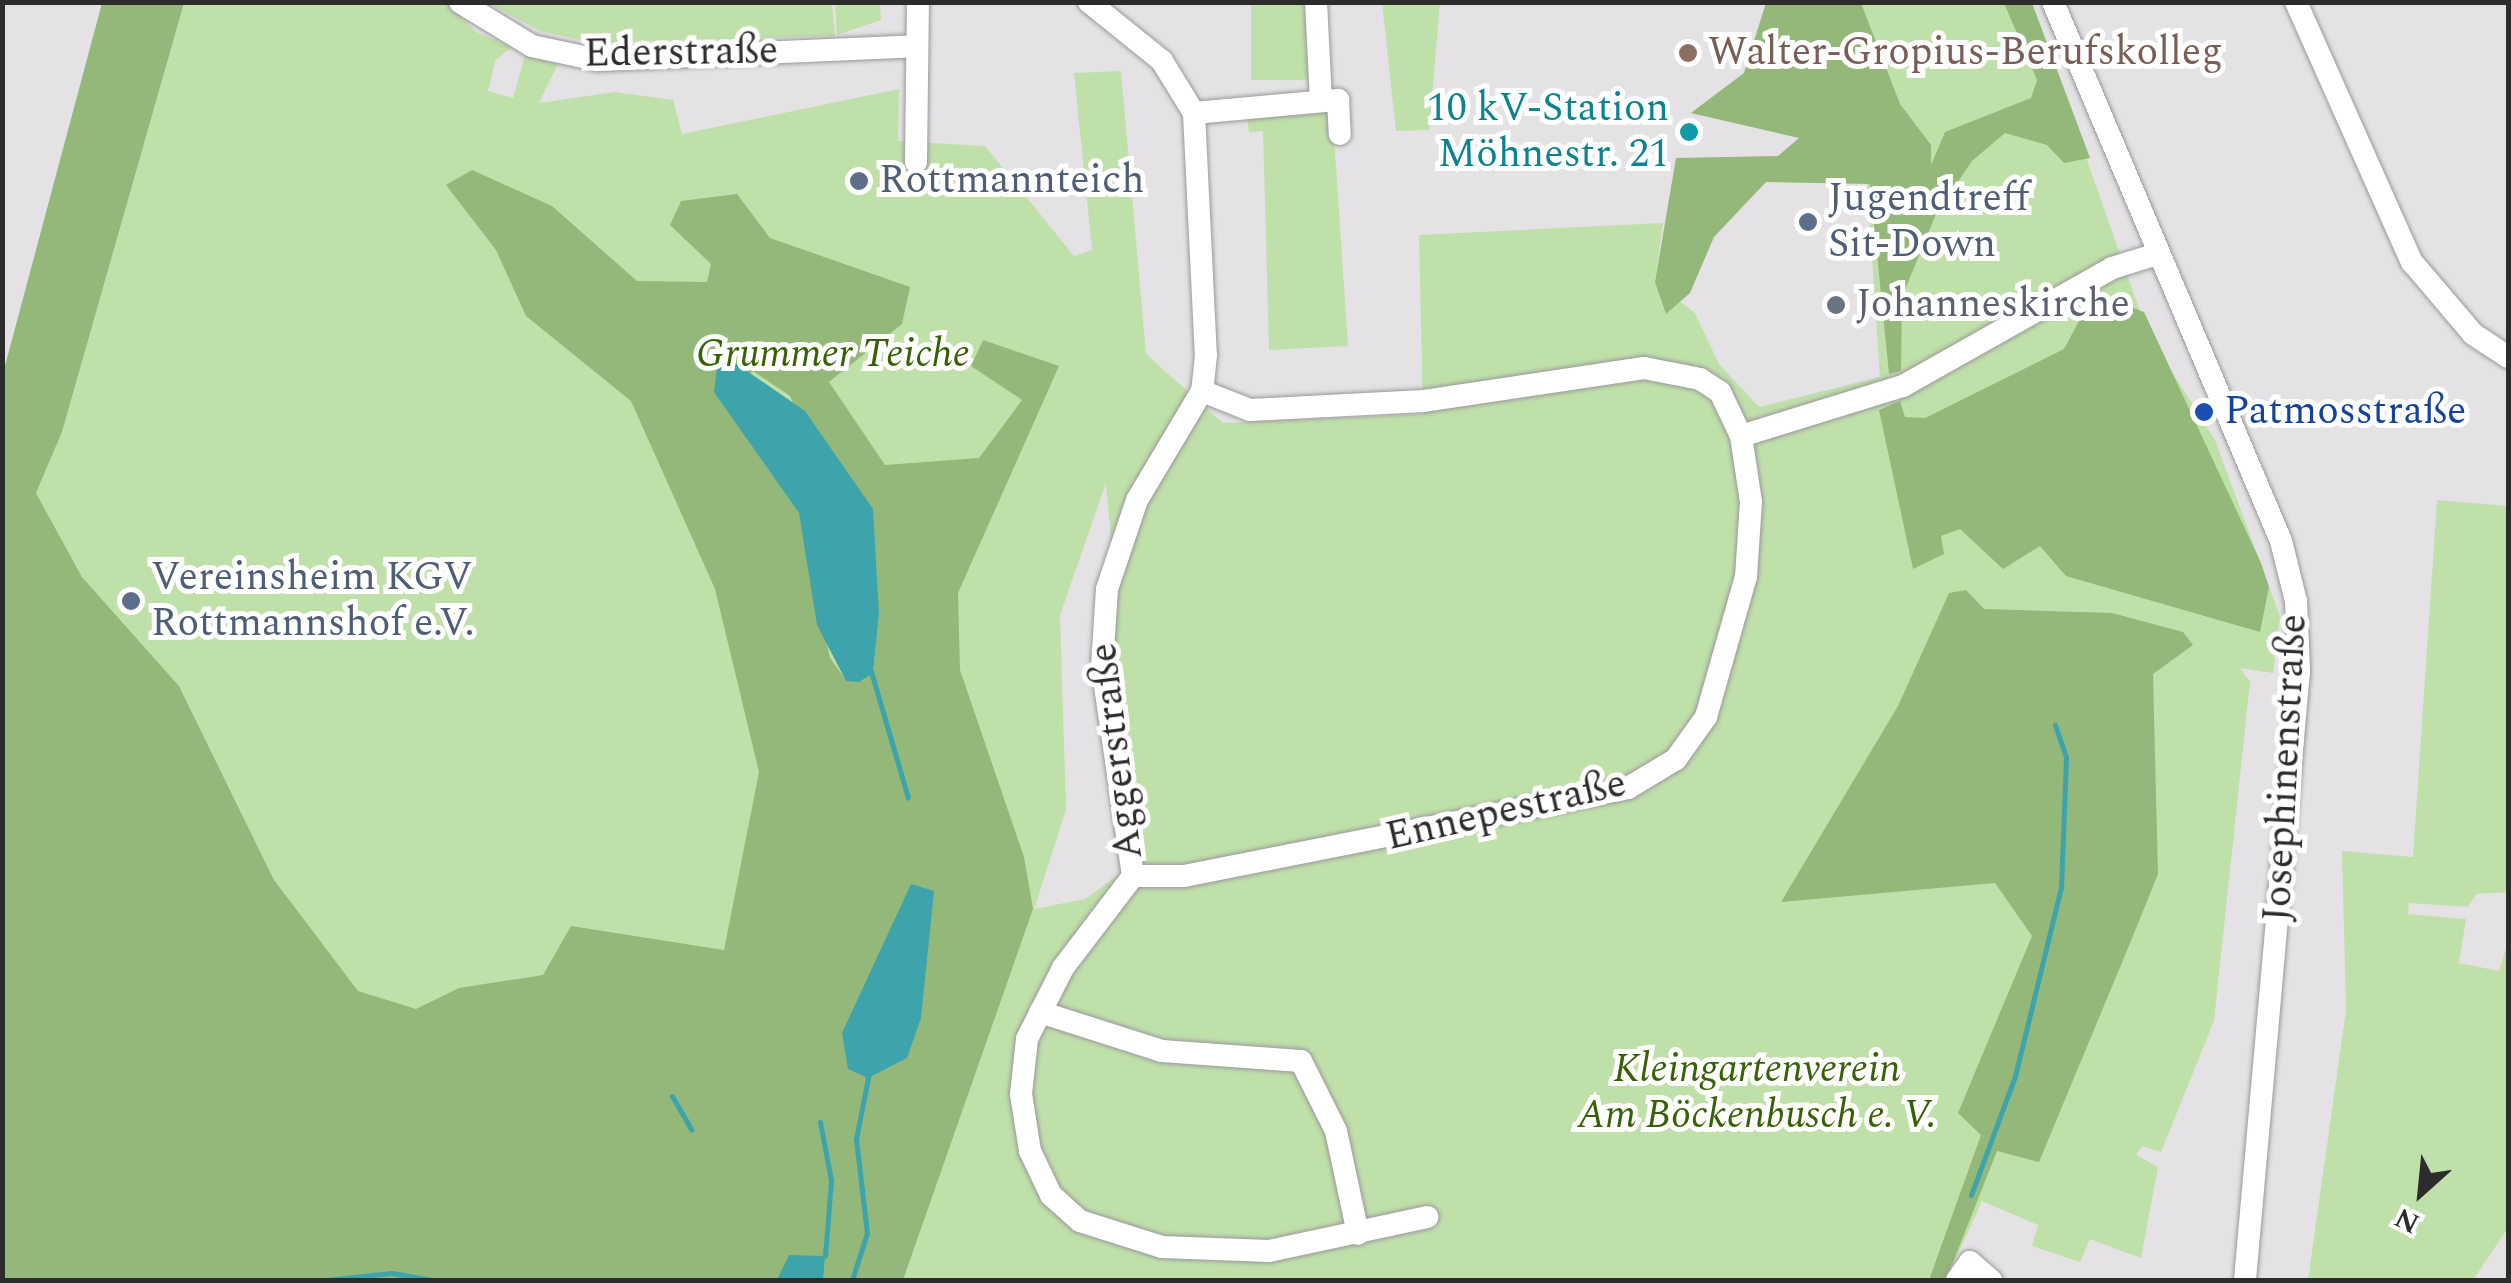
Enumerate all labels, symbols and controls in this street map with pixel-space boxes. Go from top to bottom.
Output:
street label: Ederstraße [583,27,779,79]
place label: Walter-Gropius-Berufskolleg [1708,29,2223,77]
marker: Walter-Gropius-Berufskolleg [1677,42,1699,64]
place label: 10 kV-Station Möhnestr. 21 [1427,85,1669,179]
marker: 10 kV-Station Möhnestr. 21 [1678,121,1700,143]
place label: Rottmannteich [879,157,1145,205]
marker: Rottmannteich [848,170,870,192]
place label: Jugendtreff Sit-Down [1828,175,2029,269]
marker: Jugendtreff Sit-Down [1797,211,1819,233]
place label: Johanneskirche [1856,281,2130,329]
marker: Johanneskirche [1825,294,1847,316]
park label: Grummer Teiche [696,331,970,379]
place label: Patmosstraße [2224,388,2466,436]
marker: Patmosstraße [2193,401,2215,423]
place label: Vereinsheim KGV Rottmannshof e.V. [151,554,474,648]
marker: Vereinsheim KGV Rottmannshof e.V. [120,590,142,612]
street label: Josephinenstraße [2254,613,2318,923]
street label: Aggerstraße [1080,640,1154,862]
street label: Ennepestraße [1381,760,1631,862]
park label: Kleingartenverein Am Böckenbusch e. V. [1577,1046,1937,1140]
north arrow [2371,1143,2471,1243]
text: N [2387,1196,2427,1245]

